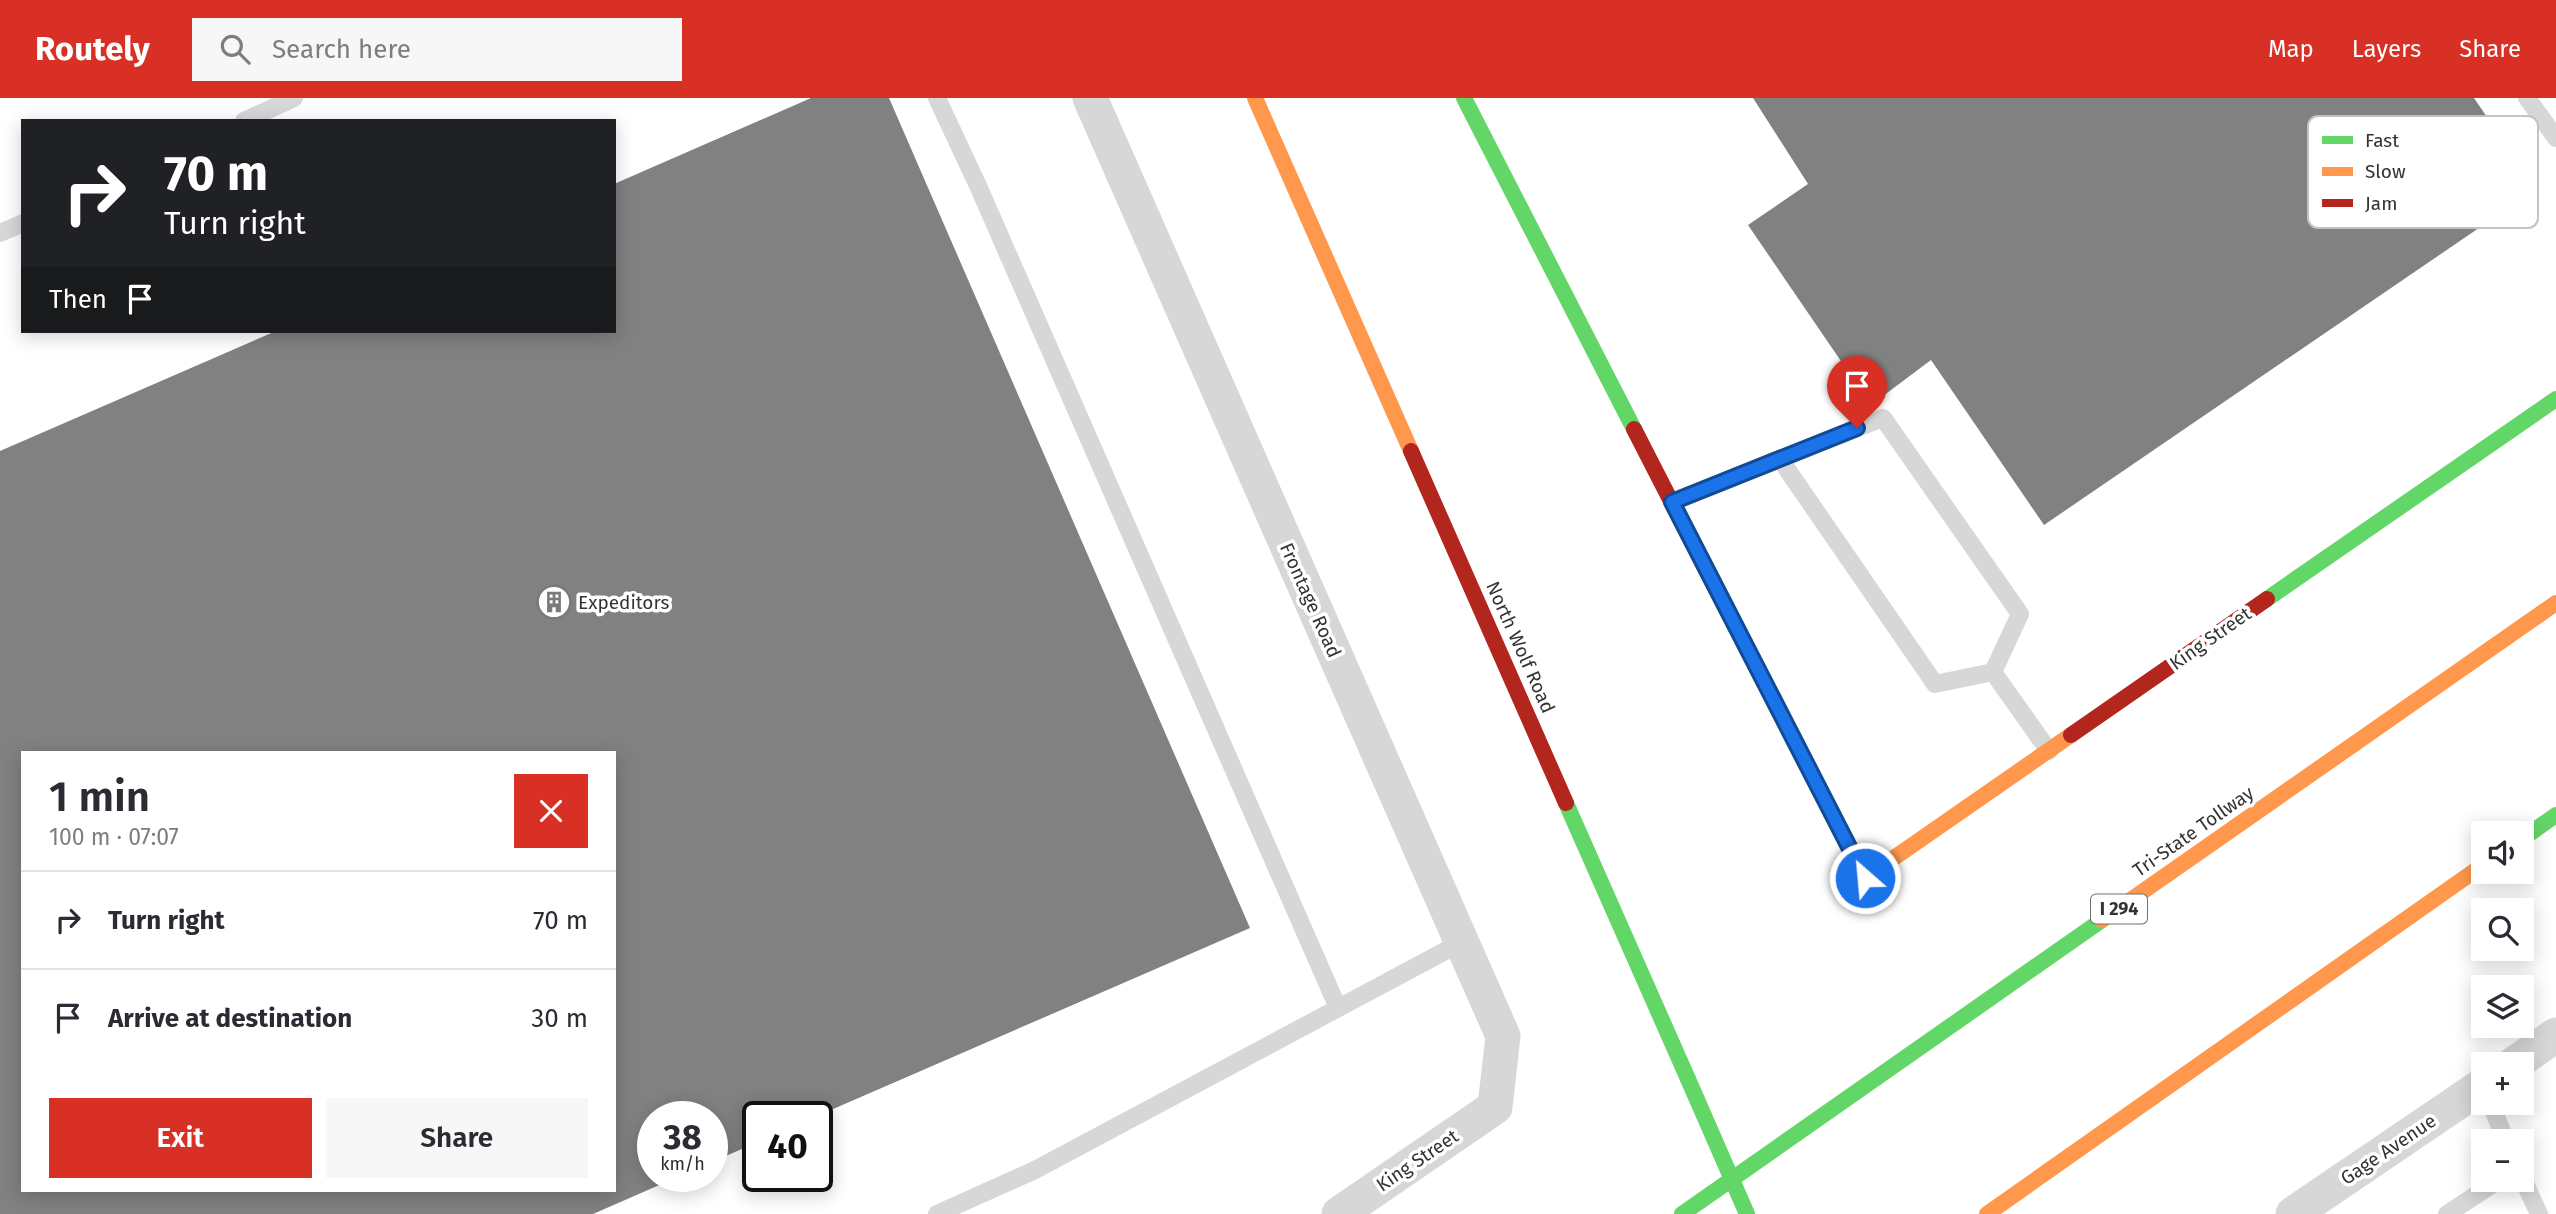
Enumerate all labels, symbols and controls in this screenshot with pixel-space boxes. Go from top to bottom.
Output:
search box [192,18,682,81]
text: Routely [35,29,150,69]
icon: search [216,30,254,68]
text: Search here [272,34,411,65]
text: Map [2268,35,2314,63]
text: Layers [2352,35,2421,63]
text: Share [2459,35,2521,63]
legend [2308,116,2538,228]
text: Fast [2365,129,2399,152]
text: 70 m [164,144,268,203]
icon: right [49,147,140,238]
text: Slow [2365,160,2406,183]
text: Jam [2365,192,2397,215]
text: Turn right [164,204,306,242]
icon: arrive [121,280,159,318]
text: Then [49,284,107,315]
pin [1827,356,1887,428]
icon: arrive [1838,367,1876,405]
street label: Frontage Road [1275,539,1346,661]
street label: North Wolf Road [1481,578,1560,717]
building icon: Expeditors [535,583,573,621]
place label: Expeditors [578,591,669,614]
street label: King Street [2165,602,2256,675]
text: 1 min [49,772,150,822]
button: close [514,774,588,848]
street label: Tri-State Tollway [2129,781,2259,882]
map controls [2471,821,2534,1192]
button: sound [2471,821,2534,884]
text: 100 m · 07:07 [49,823,179,851]
position arrow [1828,841,1902,915]
road number: I 294 [2091,894,2147,924]
button: search [2471,898,2534,961]
icon: right [49,901,87,939]
text: Turn right [108,905,225,936]
text: 70 m [533,905,588,936]
button: layers [2471,975,2534,1038]
icon: arrive [49,999,87,1037]
text: Arrive at destination [108,1003,352,1034]
text: 30 m [531,1003,588,1034]
button: + [2471,1052,2534,1115]
button: Exit [49,1098,312,1178]
button: Share [326,1098,588,1178]
speed limit sign: 40 [742,1101,833,1192]
street label: Gage Avenue [2336,1109,2440,1190]
text: 38 [663,1116,702,1158]
street label: King Street [1372,1124,1463,1196]
button: − [2471,1129,2534,1192]
text: km/h [660,1153,705,1175]

